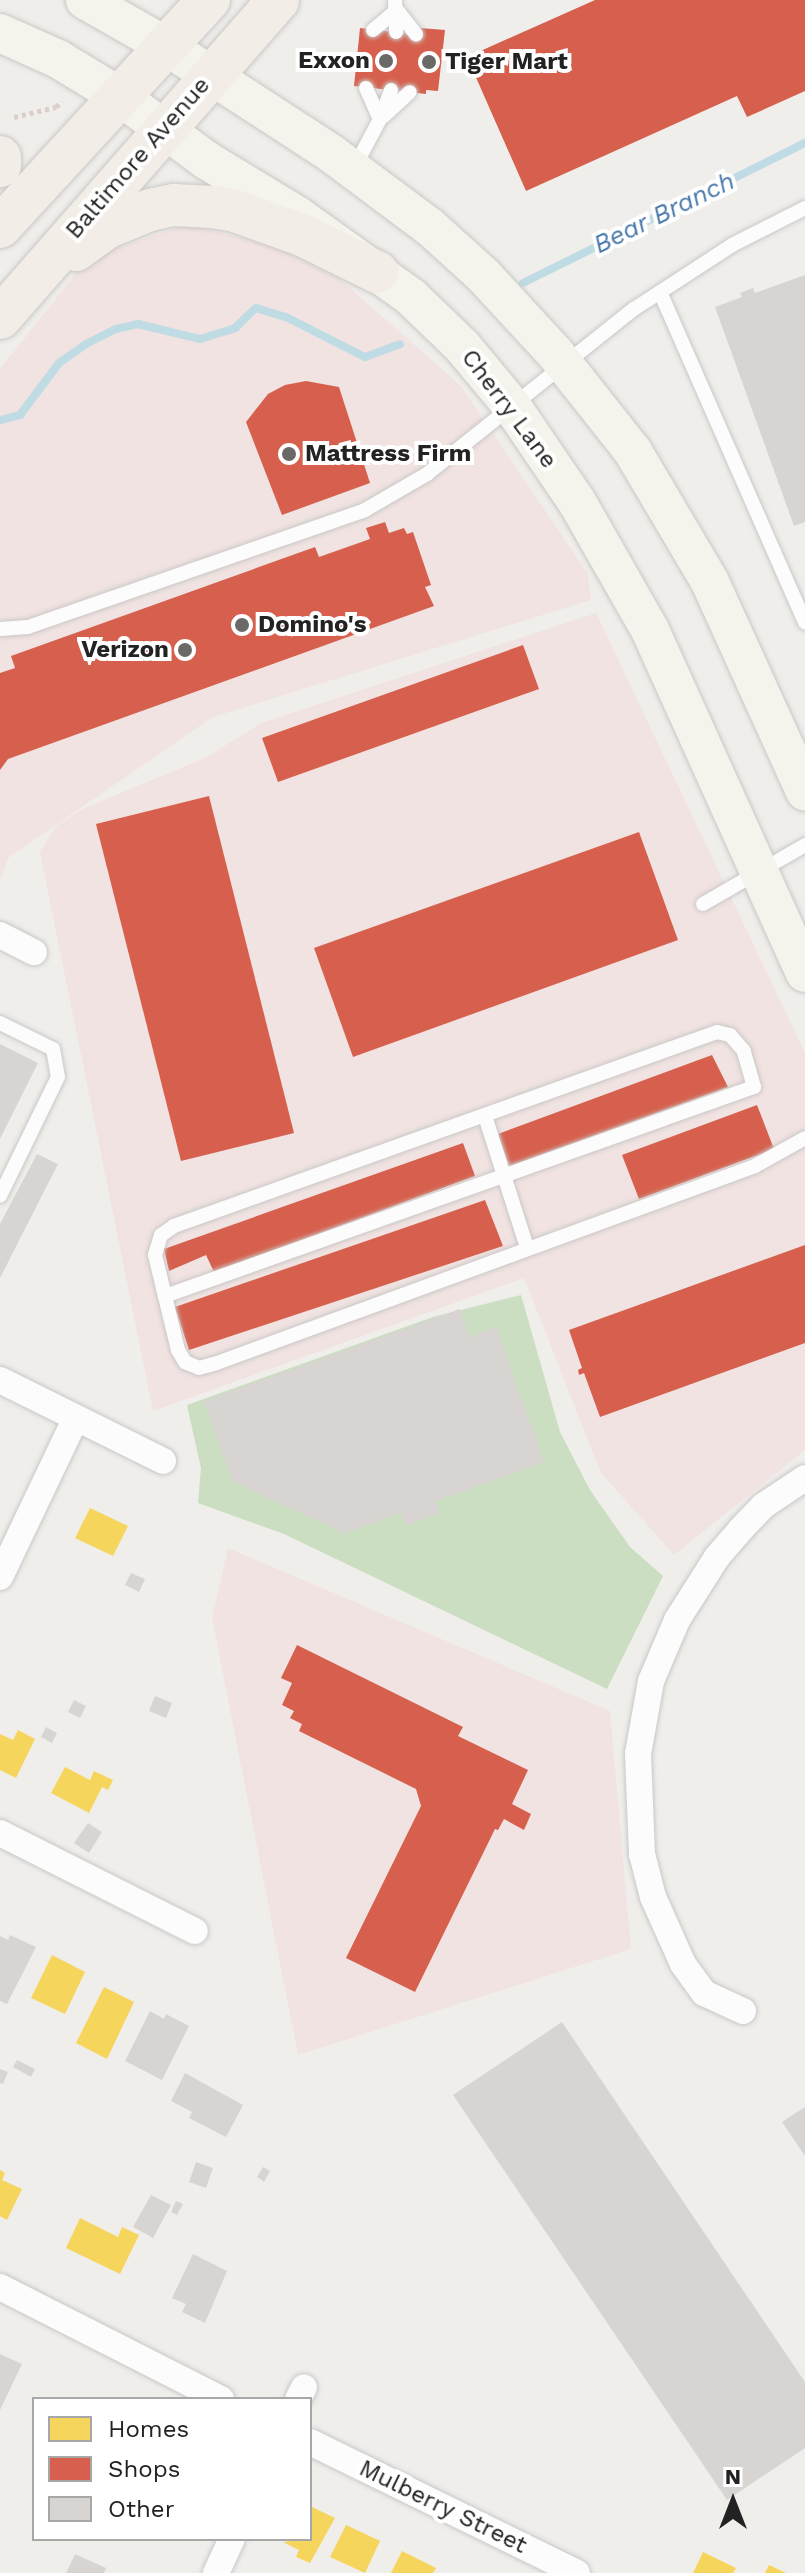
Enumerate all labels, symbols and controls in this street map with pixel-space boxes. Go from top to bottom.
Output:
place label: Exxon [298,47,370,75]
place label: Tiger Mart [445,48,568,76]
marker: Exxon [377,52,395,70]
marker: Tiger Mart [420,53,438,71]
street label: Baltimore Avenue [60,71,216,245]
water label: Bear Branch [588,165,740,261]
street label: Cherry Lane [455,344,563,474]
place label: Mattress Firm [305,440,471,468]
marker: Mattress Firm [280,445,298,463]
place label: Domino's [258,611,366,639]
marker: Domino's [233,616,251,634]
place label: Verizon [81,636,169,664]
marker: Verizon [176,641,194,659]
legend [32,2397,312,2541]
text: Homes [108,2415,189,2443]
street label: Mulberry Street [354,2454,532,2560]
text: Shops [108,2455,180,2483]
north arrow [693,2461,773,2541]
text: N [725,2464,741,2489]
text: Other [108,2495,175,2523]

